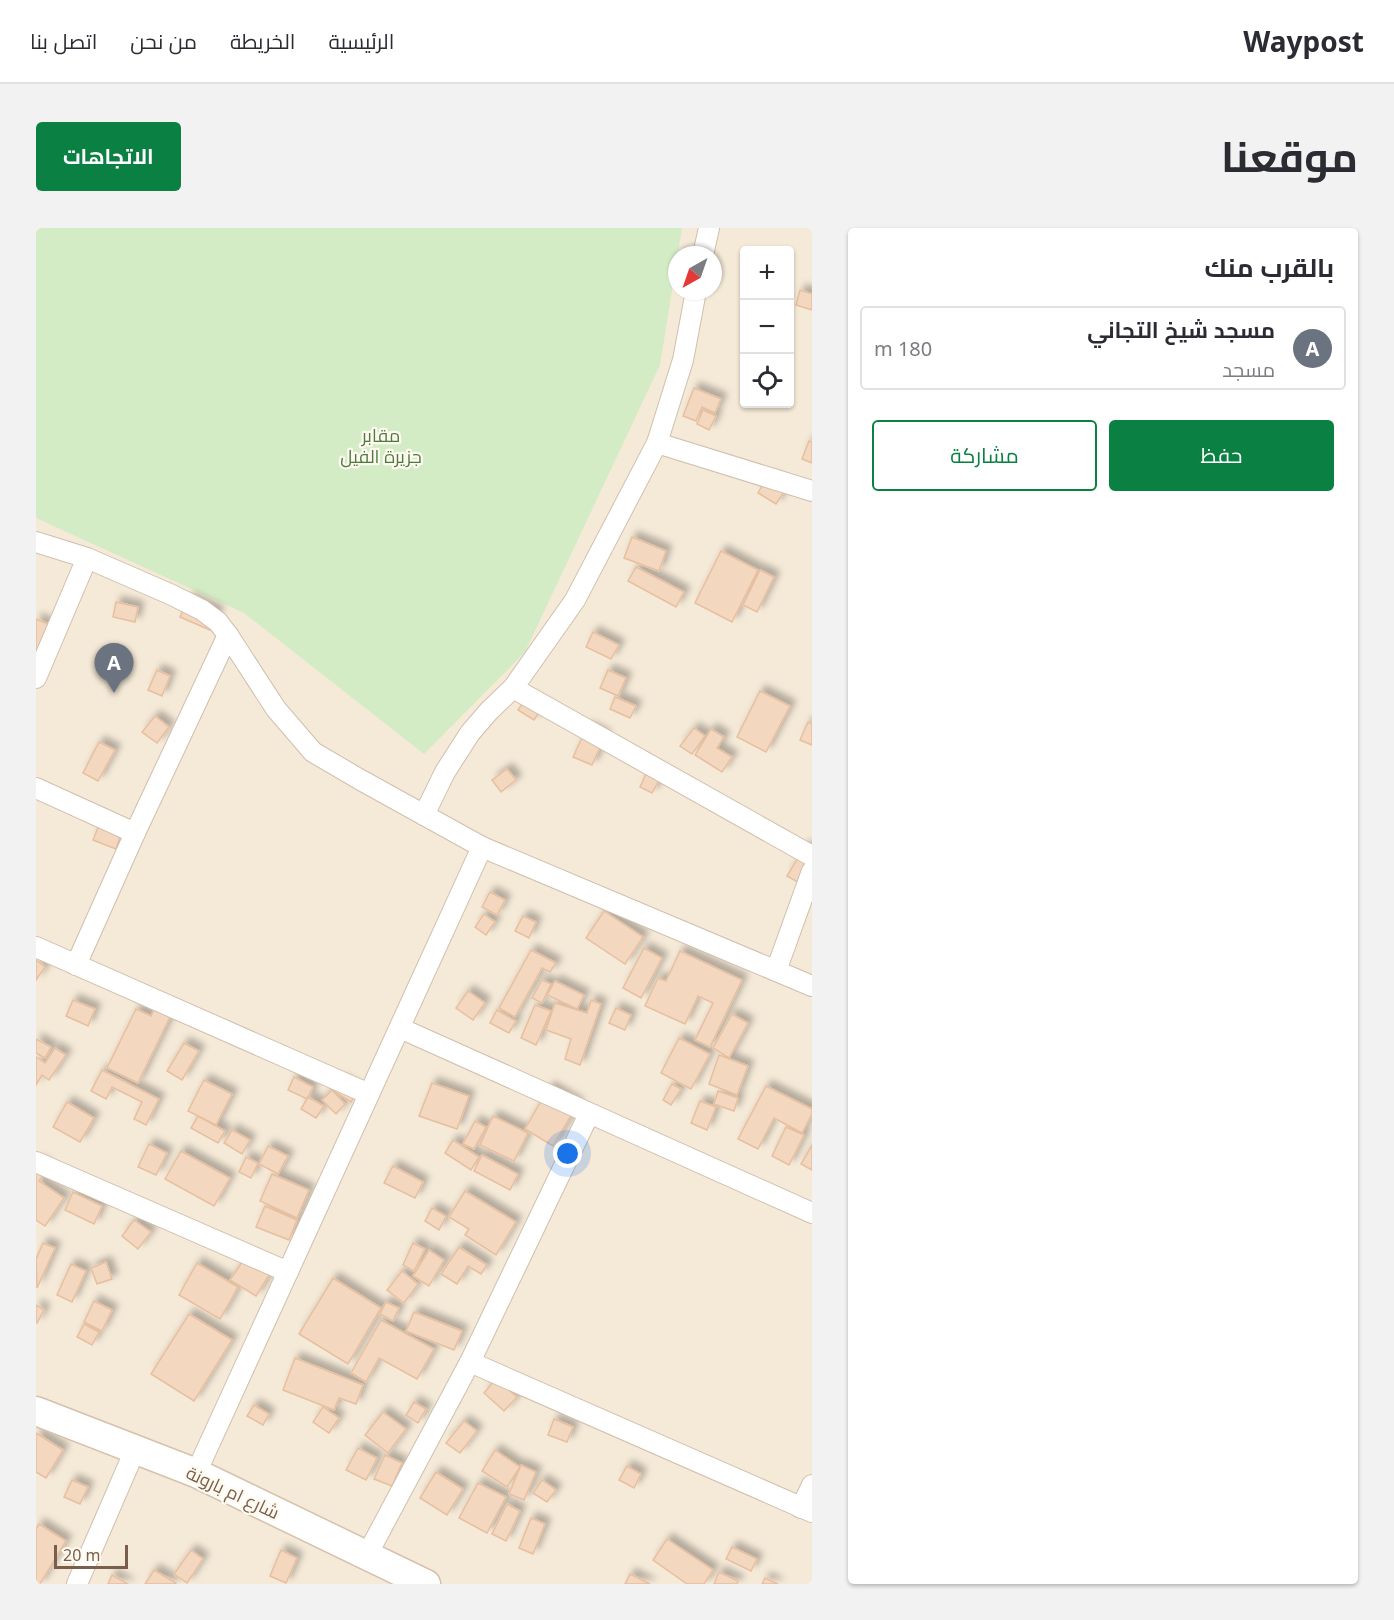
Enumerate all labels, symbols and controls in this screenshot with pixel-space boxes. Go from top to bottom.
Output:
text: Waypost [1243,22,1364,60]
text: اتصل بنا [30,27,97,55]
text: من نحن [130,27,197,55]
text: الخريطة [230,27,295,55]
text: الرئيسية [328,27,394,55]
button: الاتجاهات [36,122,181,191]
text: موقعنا [1221,127,1358,184]
north arrow [668,246,722,300]
map controls [740,246,794,408]
button: + [740,246,794,300]
text: بالقرب منك [1205,249,1334,285]
button: − [740,300,794,354]
text: مسجد شيخ التجاني [1087,314,1275,344]
text: 180 m [874,335,932,362]
text: A [1306,335,1319,362]
button: locate [740,354,794,408]
text: مسجد [1222,356,1275,383]
button: مشاركة [872,420,1097,491]
button: حفظ [1109,420,1334,491]
park label: مقابر جزيرة الفيل [340,423,422,468]
pin: A [94,644,134,693]
your location [553,1139,582,1168]
street label: شارع ام بارونة [182,1460,283,1525]
scale bar [54,1542,128,1570]
text: 20 m [63,1544,100,1566]

